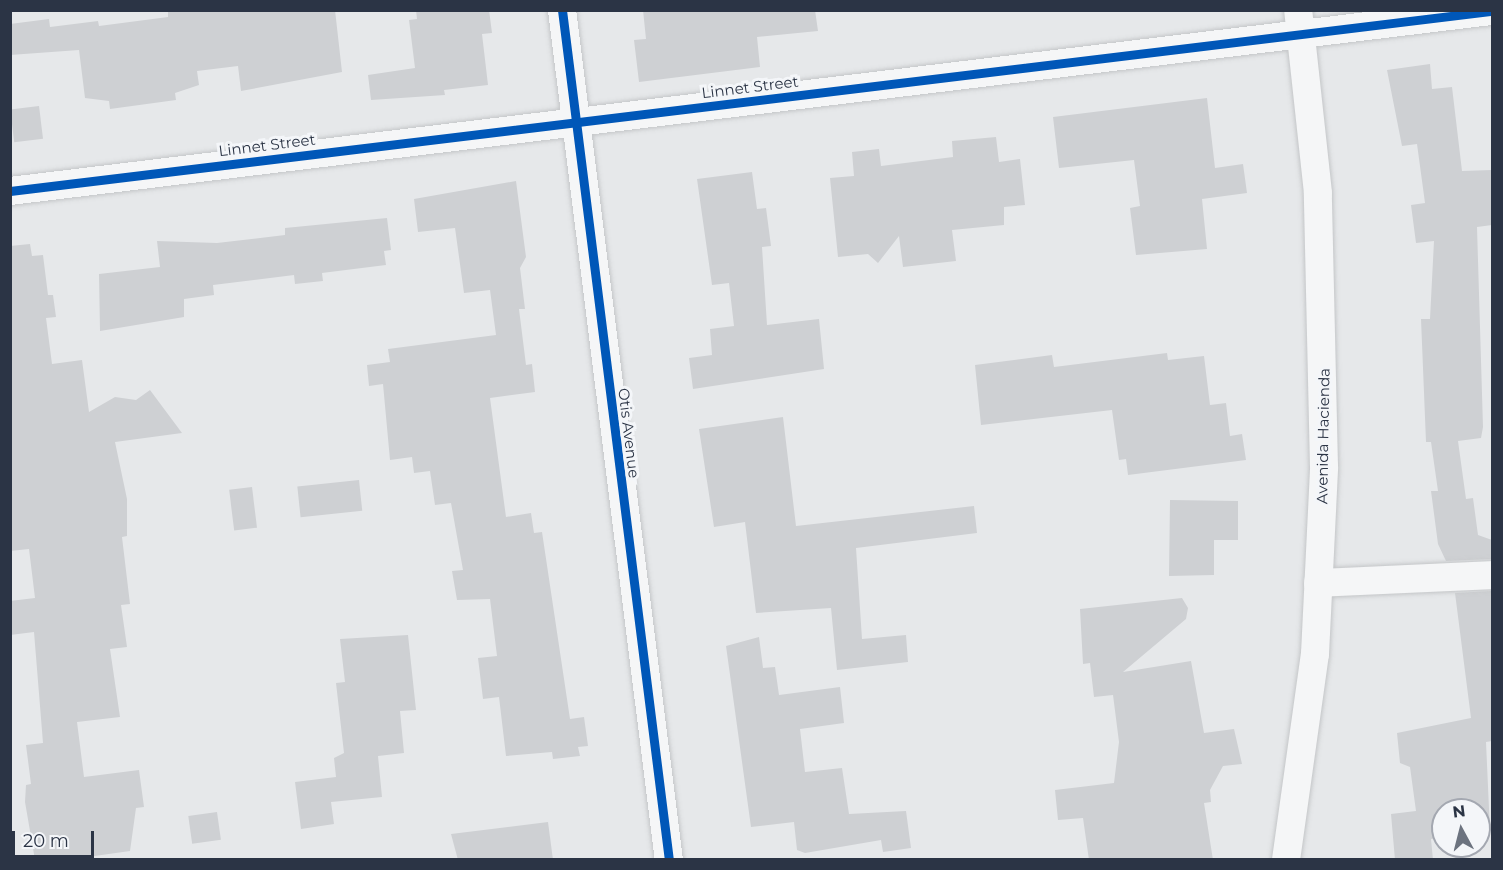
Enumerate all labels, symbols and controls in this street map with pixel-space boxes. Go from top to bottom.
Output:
street label: Linnet Street [700,72,800,102]
street label: Linnet Street [217,130,317,160]
street label: Avenida Hacienda [1313,368,1333,504]
street label: Otis Avenue [615,387,643,479]
north arrow [1431,798,1491,858]
text: N [1451,801,1467,822]
scale bar [15,819,98,857]
text: 20 m [23,830,69,852]

